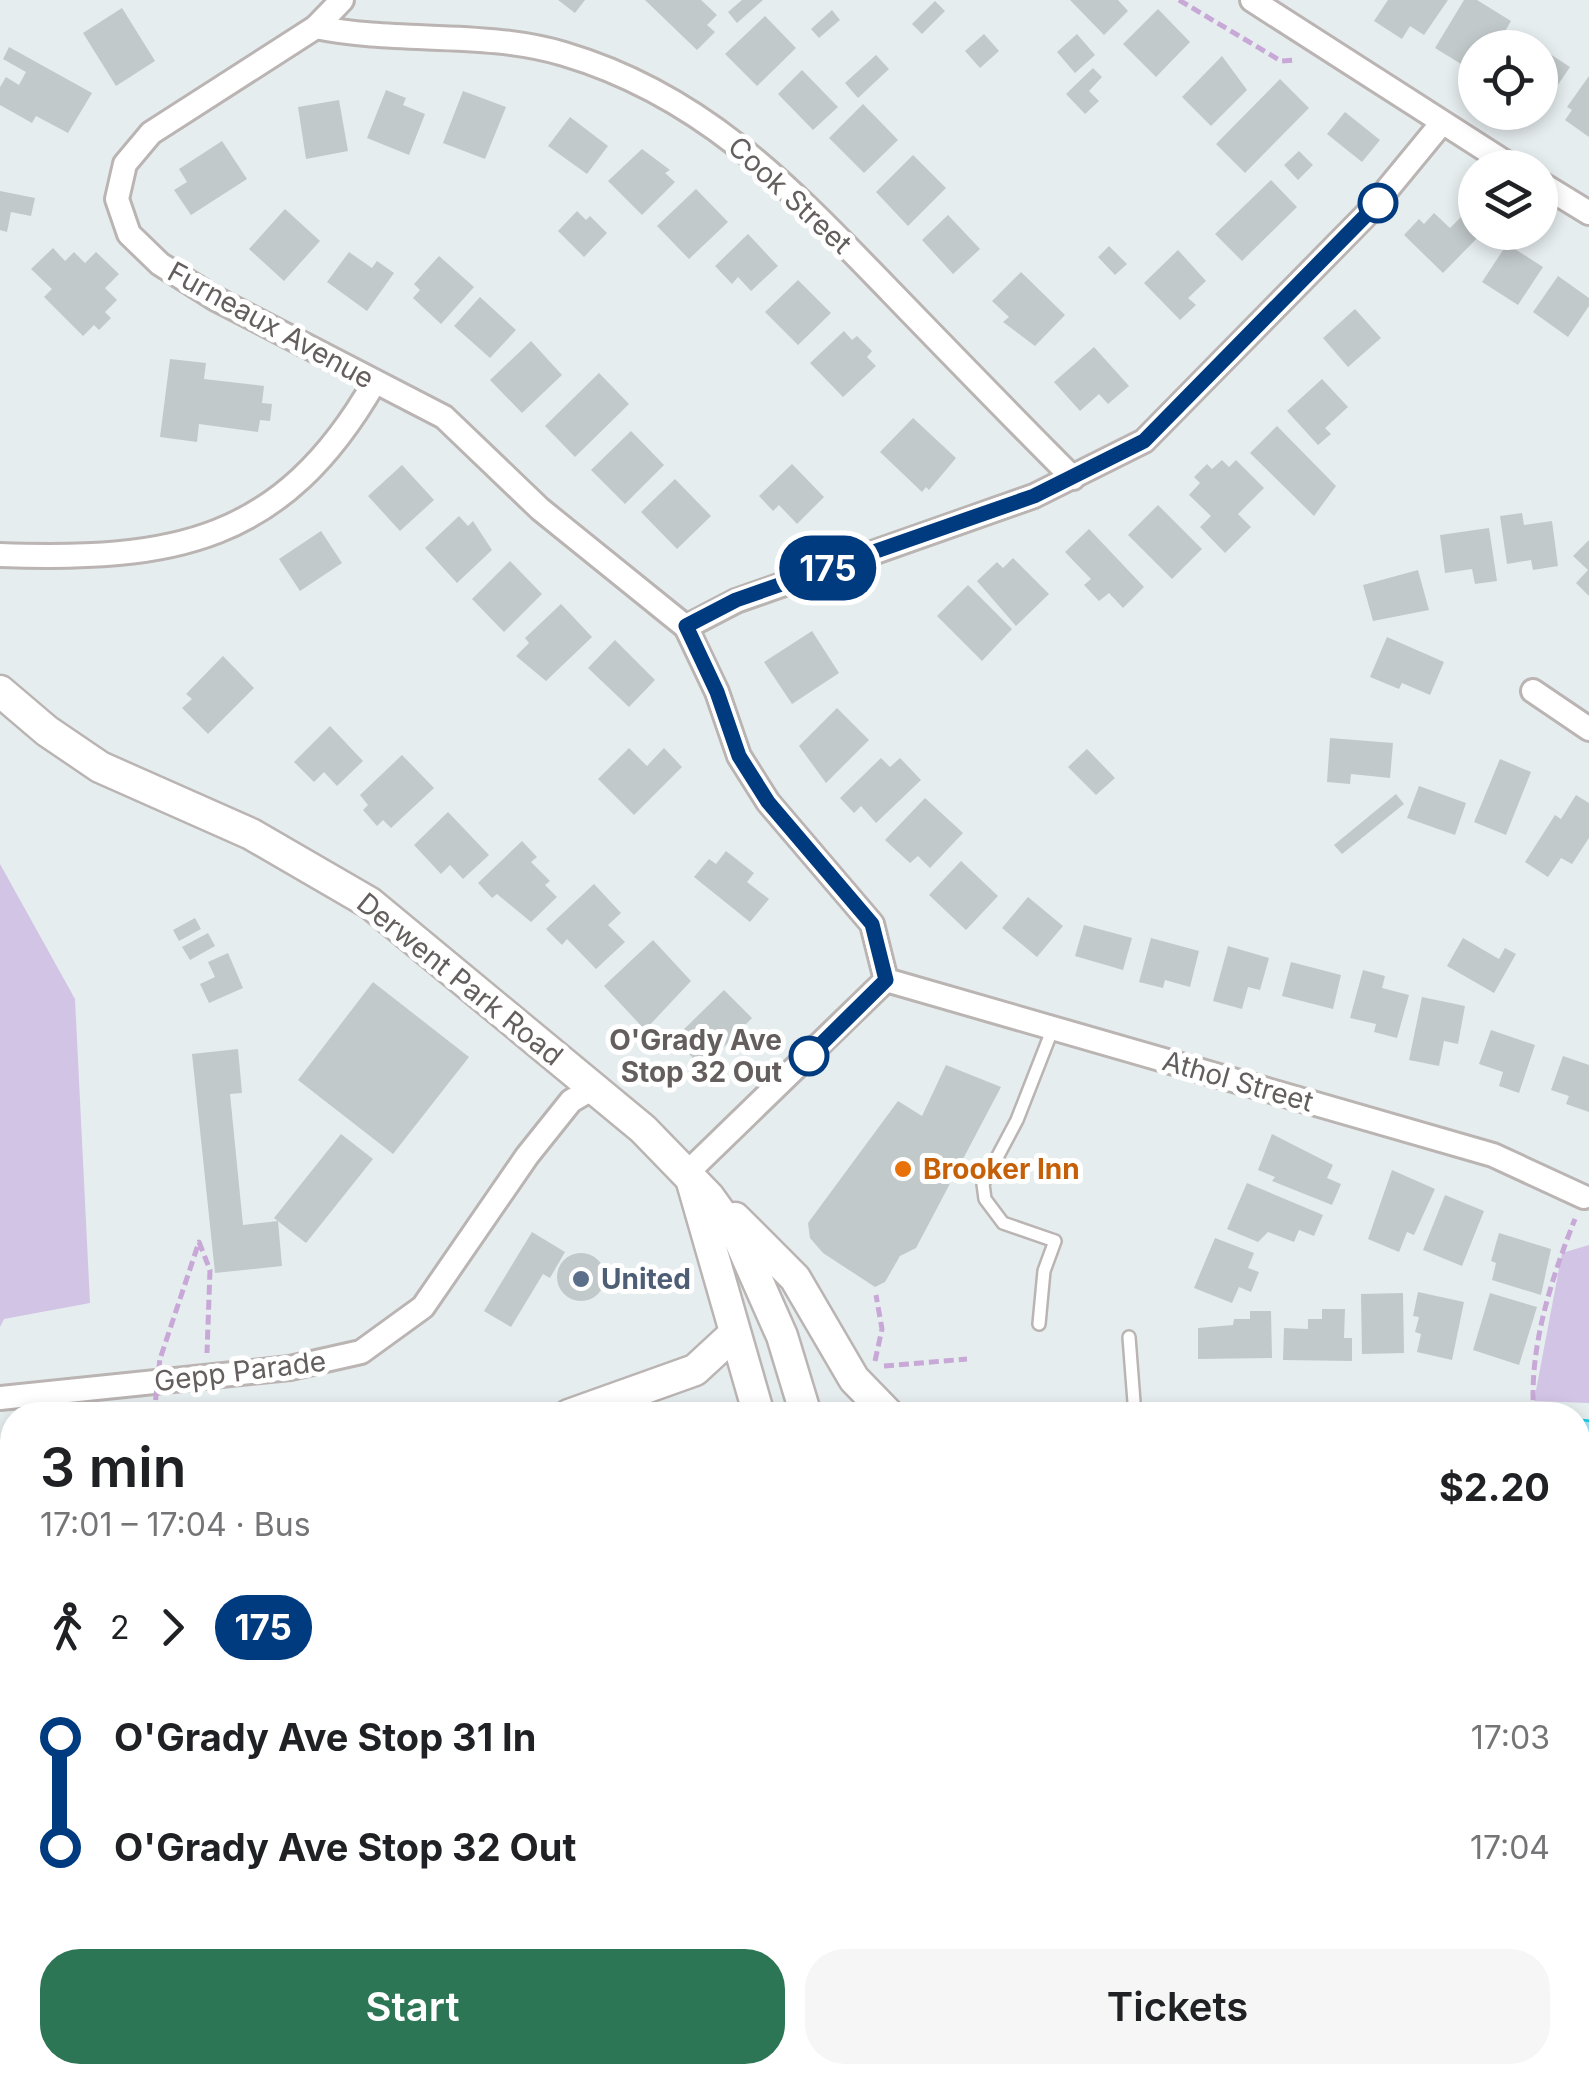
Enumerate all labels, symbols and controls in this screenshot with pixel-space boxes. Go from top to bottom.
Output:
map controls [1458,30,1558,250]
button: locate [1458,30,1558,130]
street label: Cook Street [721,129,859,261]
button: layers [1458,150,1558,250]
unlabelled marker [1359,184,1397,222]
street label: Furneaux Avenue [162,254,380,396]
line badge: 175 [770,536,886,600]
text: 175 [799,547,857,589]
street label: Derwent Park Road [350,886,570,1072]
place label: O'Grady Ave Stop 32 Out [609,1023,782,1089]
marker: O'Grady Ave Stop 32 Out [790,1037,828,1075]
street label: Athol Street [1159,1043,1317,1119]
place label: Brooker Inn [923,1152,1080,1186]
marker: Brooker Inn [892,1158,914,1180]
place label: United [601,1262,691,1296]
marker: United [570,1268,592,1290]
street label: Gepp Parade [152,1344,328,1398]
text: 3 min [40,1434,186,1500]
text: $2.20 [1439,1464,1550,1510]
text: 17:01 – 17:04 · Bus [40,1505,311,1544]
icon: walk [40,1600,95,1655]
icon: forward [145,1600,200,1655]
text: 175 [235,1606,292,1648]
text: 2 [110,1608,130,1647]
text: O'Grady Ave Stop 31 In [114,1714,536,1760]
text: 17:03 [1471,1718,1550,1757]
text: O'Grady Ave Stop 32 Out [114,1824,576,1870]
text: 17:04 [1470,1828,1550,1867]
button: Start [40,1949,785,2064]
button: Tickets [805,1949,1550,2064]

